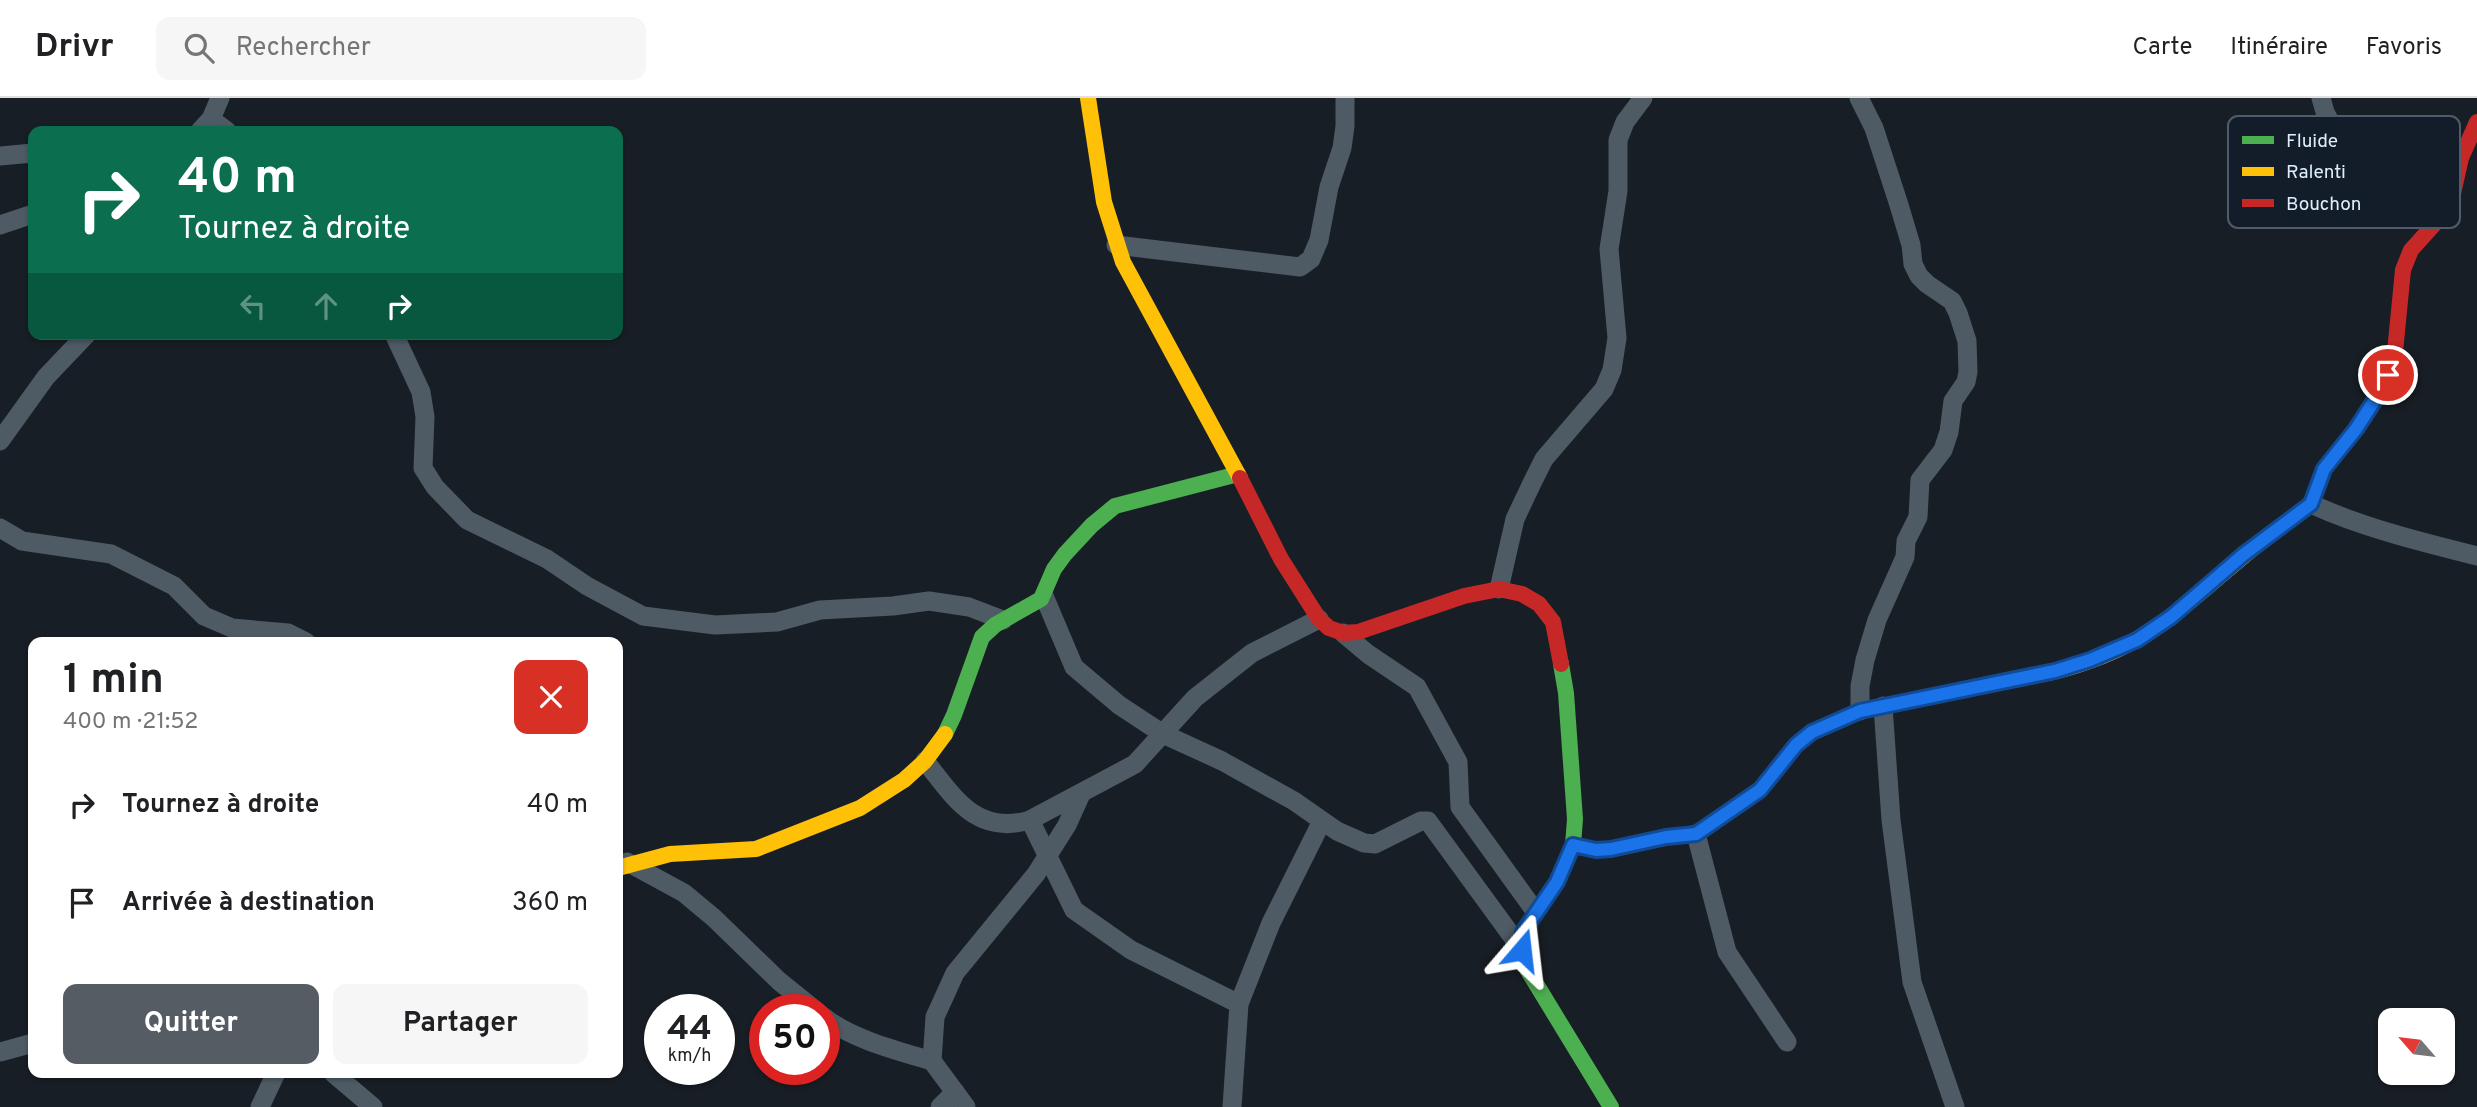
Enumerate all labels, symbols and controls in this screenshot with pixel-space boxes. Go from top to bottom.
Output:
search box [156,17,646,80]
text: Drivr [35,27,114,69]
icon: search [180,29,218,67]
text: Rechercher [236,32,371,65]
text: Carte [2132,33,2192,63]
text: Itinéraire [2230,33,2328,63]
text: Favoris [2366,33,2442,63]
legend [2228,116,2460,228]
text: Fluide [2286,130,2338,154]
text: 40 m [178,149,297,211]
icon: right [63,154,154,245]
text: Ralenti [2286,161,2346,185]
text: Bouchon [2286,193,2362,217]
text: Tournez à droite [178,210,410,250]
icon: left [234,287,272,325]
icon: ahead [307,287,345,325]
icon: right [380,287,418,325]
pin [2358,345,2418,405]
icon: arrive [2369,356,2407,394]
text: 1 min [63,655,164,708]
button: close [514,660,588,734]
text: 400 m · 21:52 [63,708,198,737]
icon: right [63,786,101,824]
text: Tournez à droite [122,789,319,822]
text: 40 m [527,789,588,822]
icon: arrive [63,884,101,922]
text: Arrivée à destination [122,887,375,920]
text: 360 m [512,887,588,920]
position arrow [1485,913,1559,987]
button: Quitter [63,984,319,1064]
button: Partager [333,984,588,1064]
speed limit sign: 50 [749,994,840,1085]
text: 44 [667,1008,712,1052]
north arrow [2378,1008,2455,1085]
map controls [2378,1008,2455,1085]
text: km/h [668,1045,711,1068]

